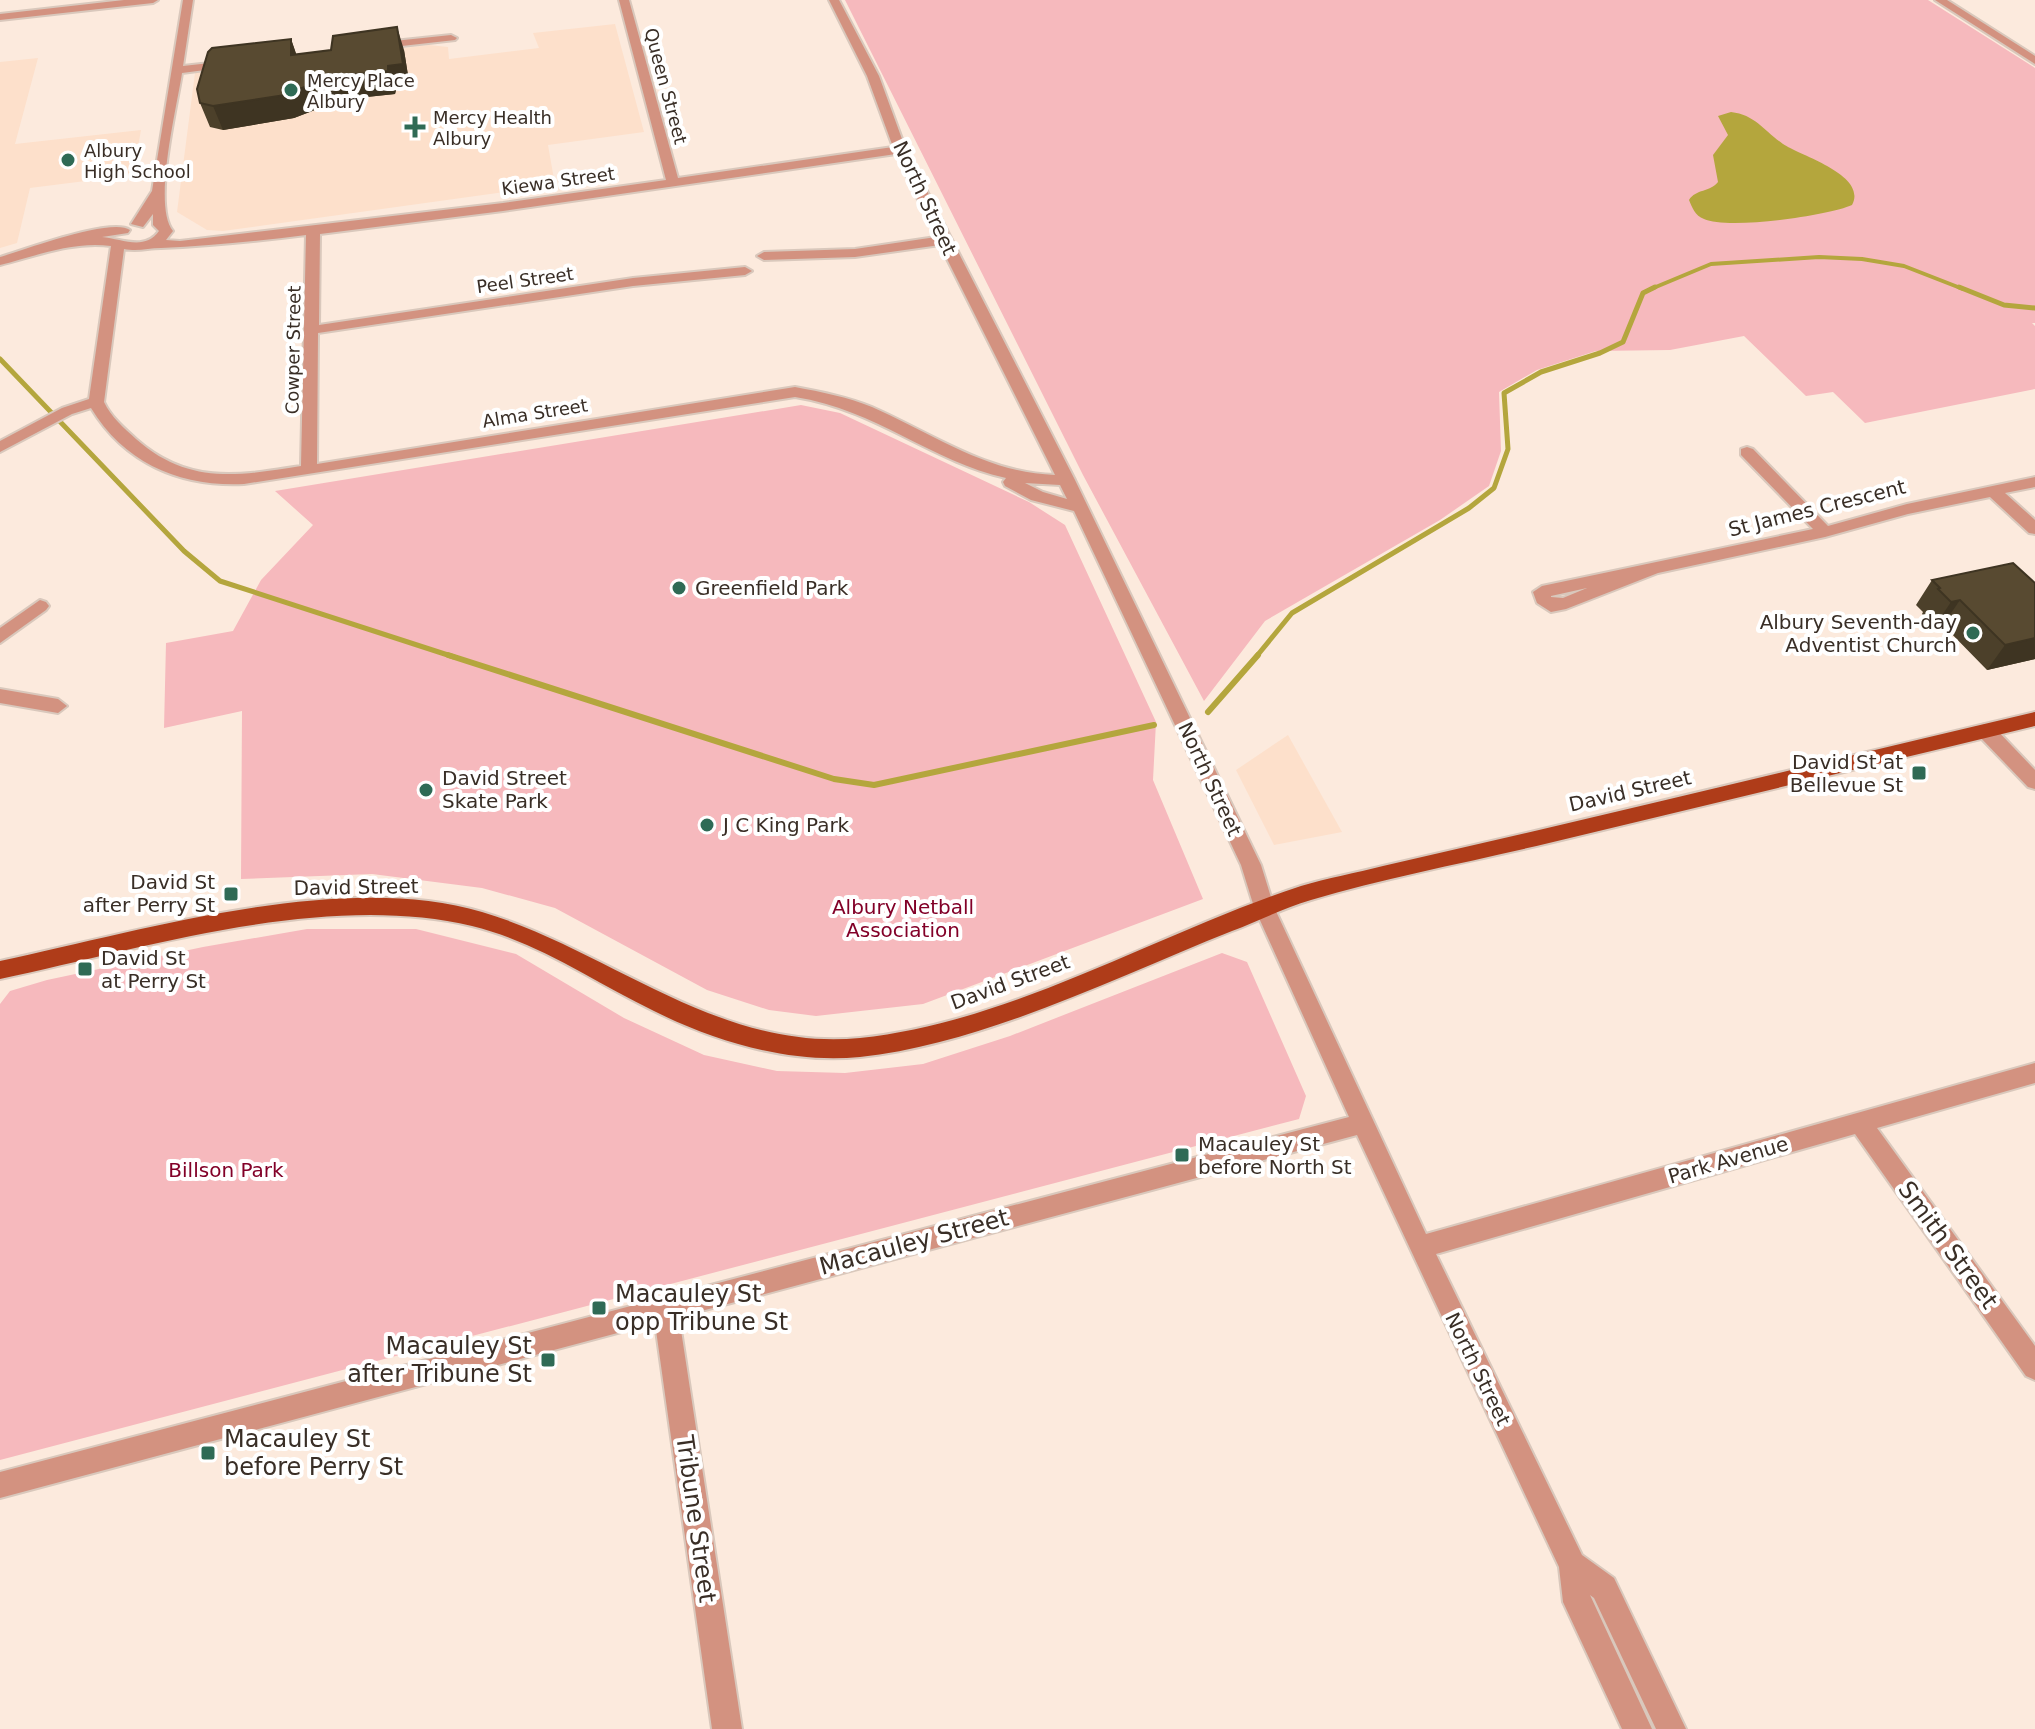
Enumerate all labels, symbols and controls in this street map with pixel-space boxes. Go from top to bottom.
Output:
street label: Queen Street [640,26,692,146]
place label: Mercy Place Albury [307,70,415,112]
marker: Mercy Place Albury [282,81,300,99]
place label: Mercy Health Albury [433,107,552,149]
marker: Mercy Health Albury [404,116,426,138]
street label: North Street [888,137,962,259]
place label: Albury High School [84,140,191,182]
marker: Albury High School [59,151,77,169]
street label: Kiewa Street [500,163,616,199]
street label: Peel Street [475,263,575,297]
street label: Cowper Street [281,286,305,414]
street label: Alma Street [481,394,589,432]
street label: St James Crescent [1726,474,1908,542]
place label: Greenfield Park [695,576,849,600]
marker: Greenfield Park [670,579,688,597]
place label: Albury Seventh-day Adventist Church [1760,610,1957,657]
marker: Albury Seventh-day Adventist Church [1964,624,1982,642]
street label: North Street [1173,718,1247,840]
place label: David St at Bellevue St [1790,750,1903,797]
marker: David St at Bellevue St [1910,764,1928,782]
street label: David Street [1566,765,1694,817]
place label: David Street Skate Park [442,766,567,813]
marker: David Street Skate Park [417,781,435,799]
place label: J C King Park [721,813,850,837]
marker: J C King Park [698,816,716,834]
place label: David St after Perry St [83,870,215,917]
street label: David Street [293,874,419,900]
marker: David St after Perry St [222,885,240,903]
park label: Albury Netball Association [832,895,974,942]
place label: David St at Perry St [101,946,206,993]
street label: David Street [947,949,1073,1015]
marker: David St at Perry St [76,960,94,978]
street label: Park Avenue [1665,1131,1791,1189]
place label: Macauley St before North St [1198,1132,1352,1179]
marker: Macauley St before North St [1173,1146,1191,1164]
park label: Billson Park [168,1158,284,1182]
street label: Smith Street [1892,1176,2004,1314]
street label: Macauley Street [816,1203,1012,1281]
place label: Macauley St opp Tribune St [615,1280,788,1336]
marker: Macauley St opp Tribune St [590,1299,608,1317]
street label: North Street [1440,1308,1516,1430]
place label: Macauley St after Tribune St [347,1332,532,1388]
marker: Macauley St after Tribune St [539,1351,557,1369]
place label: Macauley St before Perry St [224,1425,403,1481]
street label: Tribune Street [670,1433,722,1604]
marker: Macauley St before Perry St [199,1444,217,1462]

